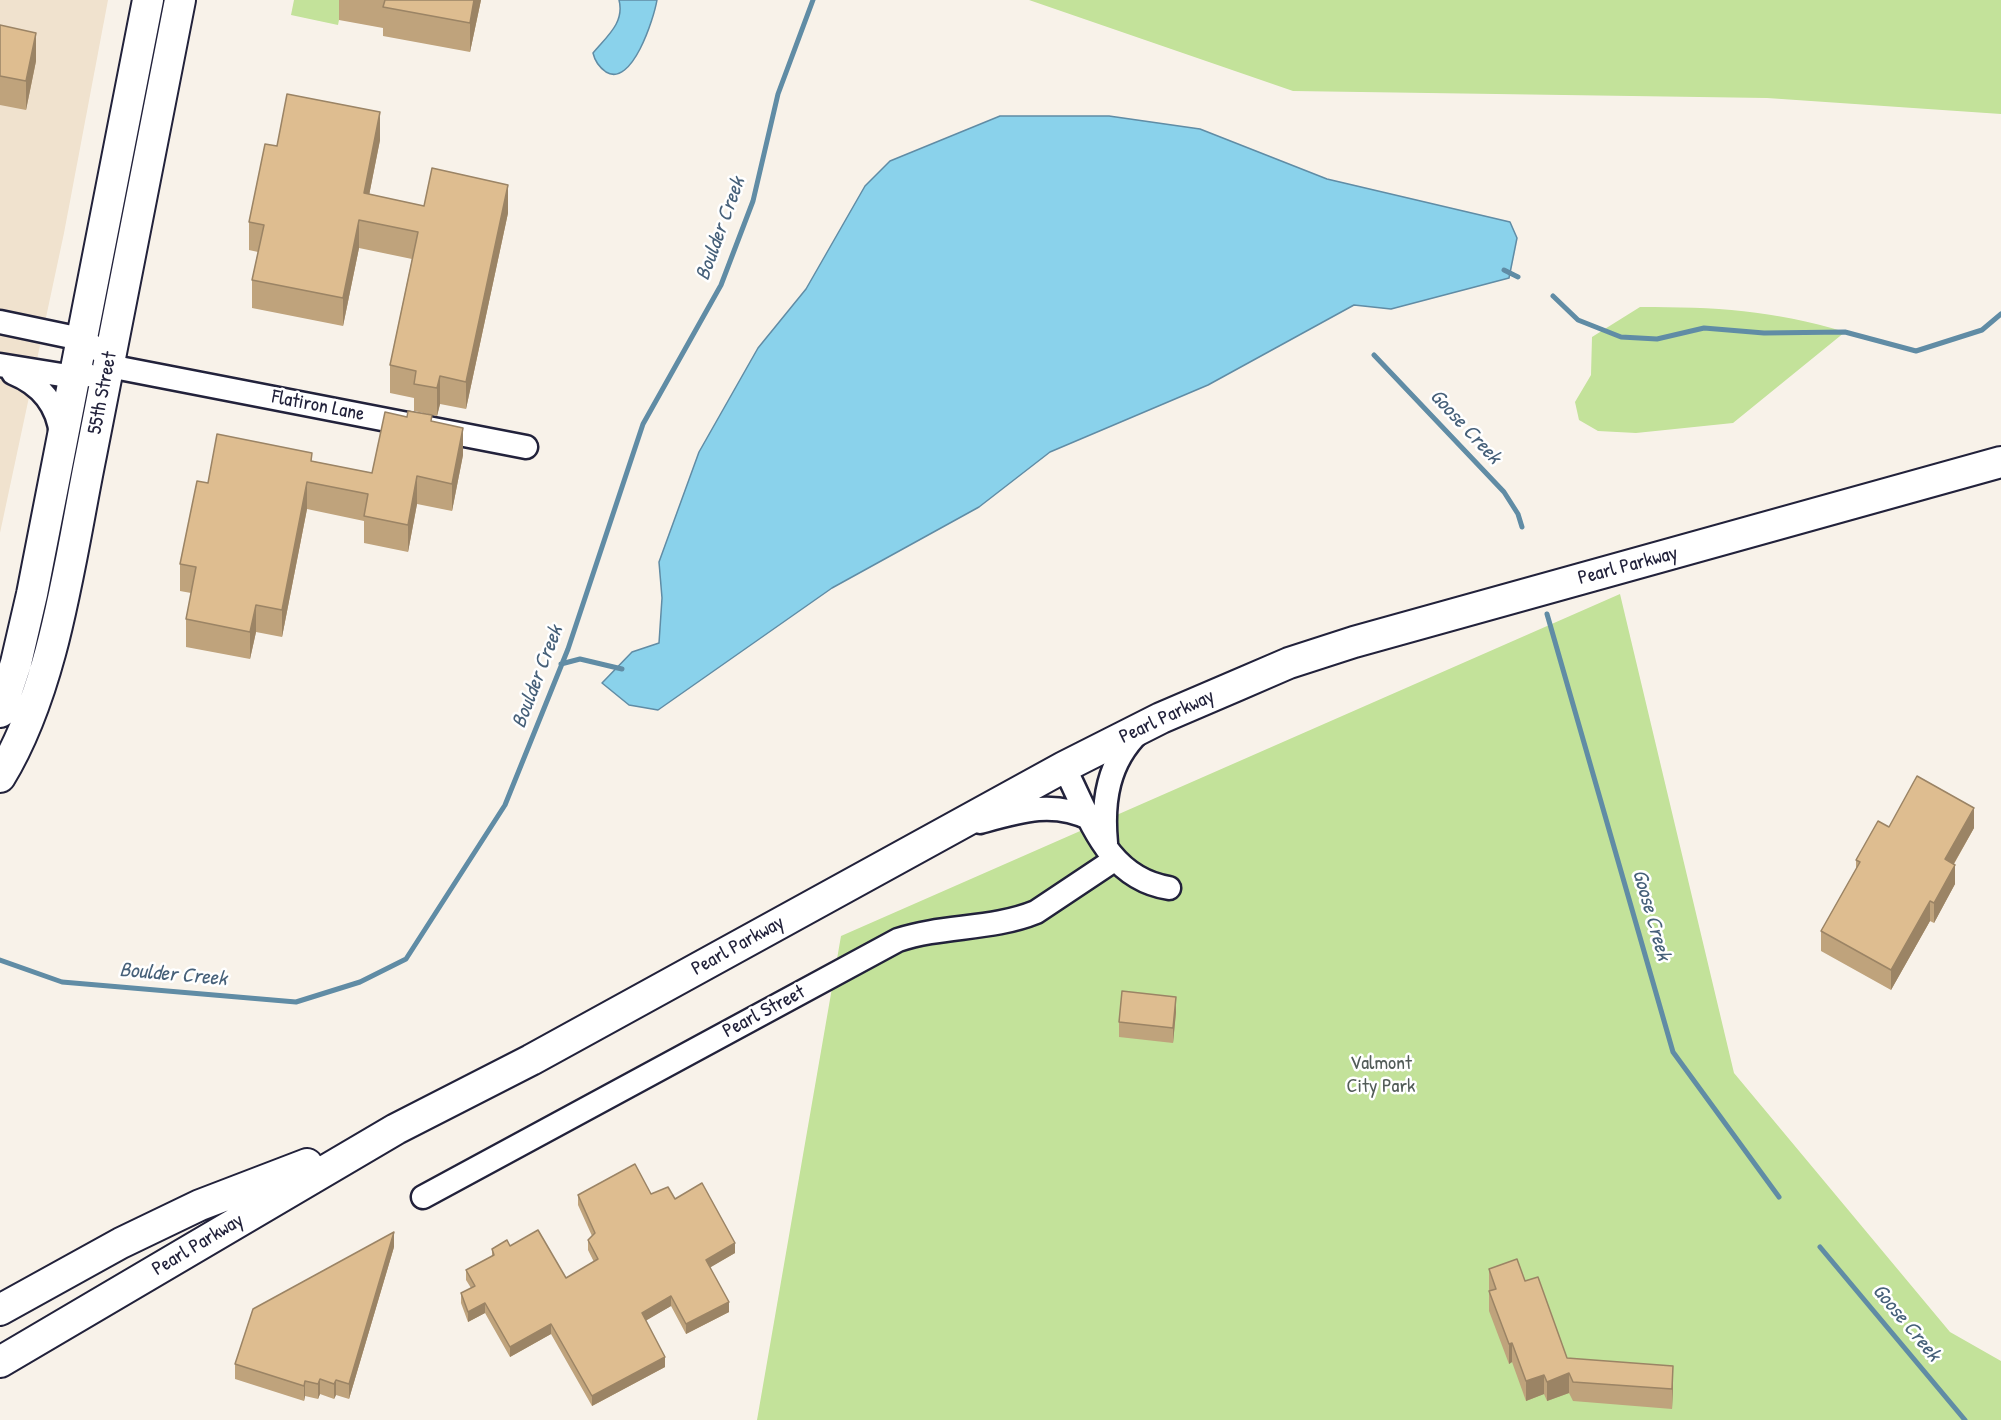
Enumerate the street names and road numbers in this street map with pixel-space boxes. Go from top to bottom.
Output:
street label: 55th Street [83,350,123,436]
street label: Flatiron Lane [270,385,366,427]
street label: Pearl Parkway [1576,541,1680,591]
street label: Pearl Parkway [1116,685,1218,749]
street label: Pearl Parkway [688,911,788,981]
street label: Pearl Street [719,980,809,1044]
street label: Pearl Parkway [148,1208,248,1282]

